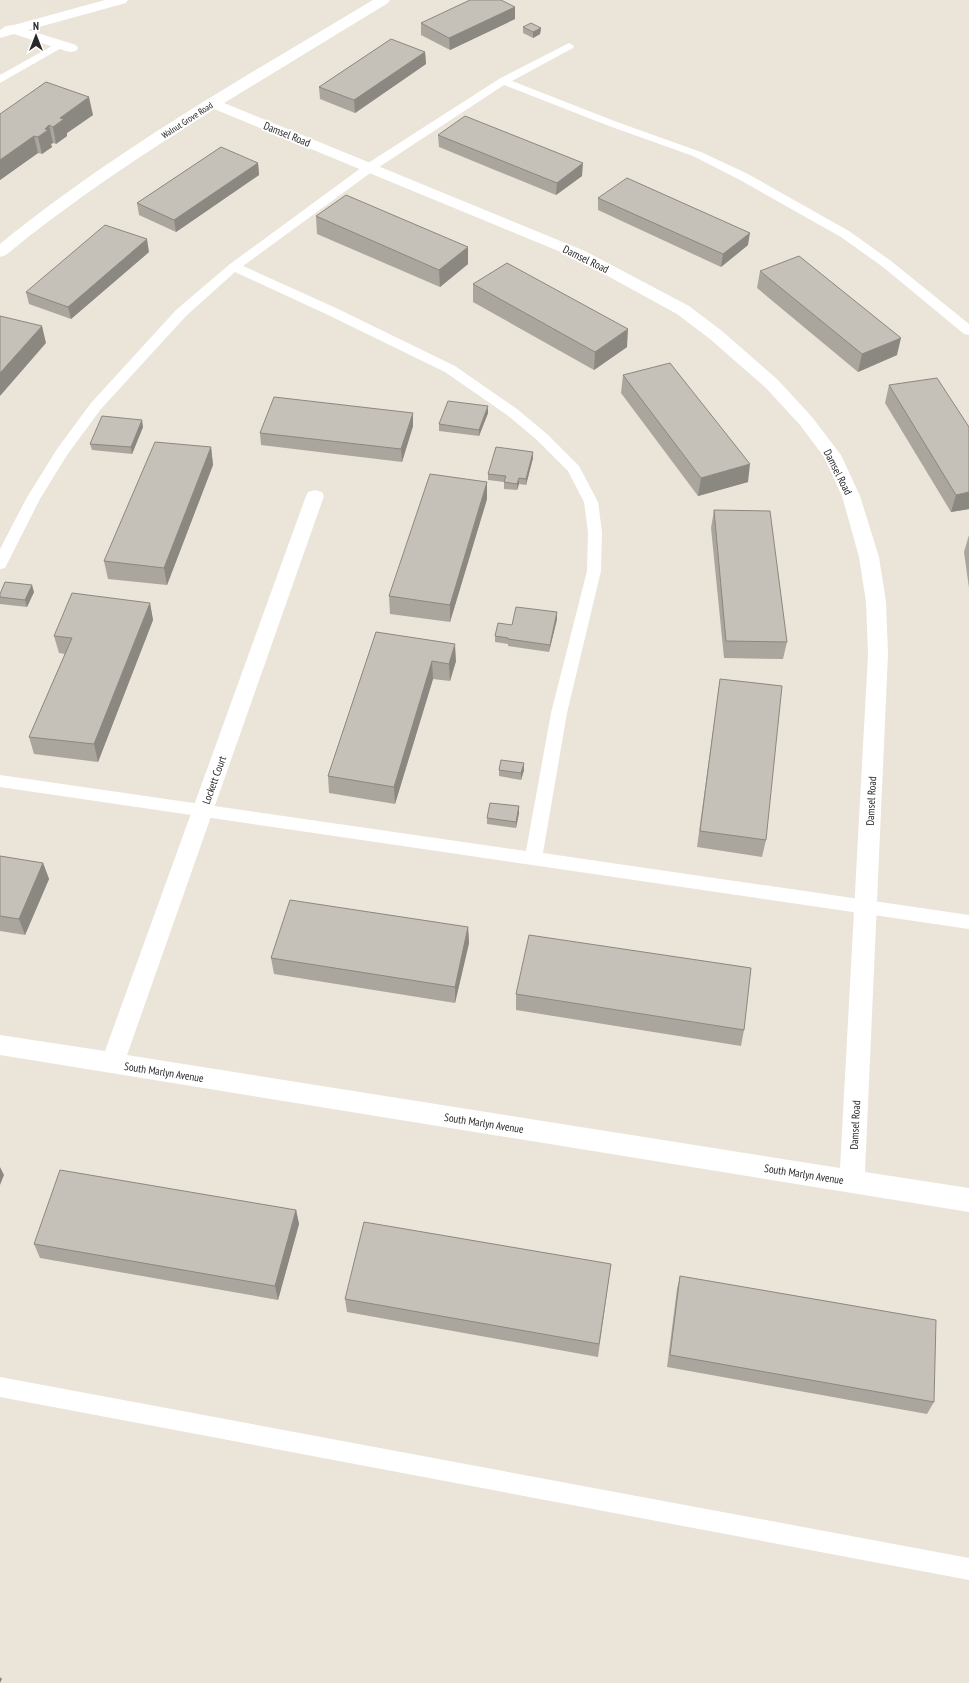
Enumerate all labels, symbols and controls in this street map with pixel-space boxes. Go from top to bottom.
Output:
north arrow [16,16,56,56]
text: N [33,19,39,33]
street label: Walnut Grove Road [159,99,215,141]
street label: Damsel Road [262,118,313,150]
street label: Damsel Road [561,242,611,276]
street label: Damsel Road [821,447,856,497]
street label: Lockett Court [199,754,229,806]
street label: Damsel Road [863,776,879,826]
street label: South Marlyn Avenue [123,1059,205,1085]
street label: Damsel Road [847,1100,863,1150]
street label: South Marlyn Avenue [443,1110,525,1136]
street label: South Marlyn Avenue [763,1161,845,1187]

